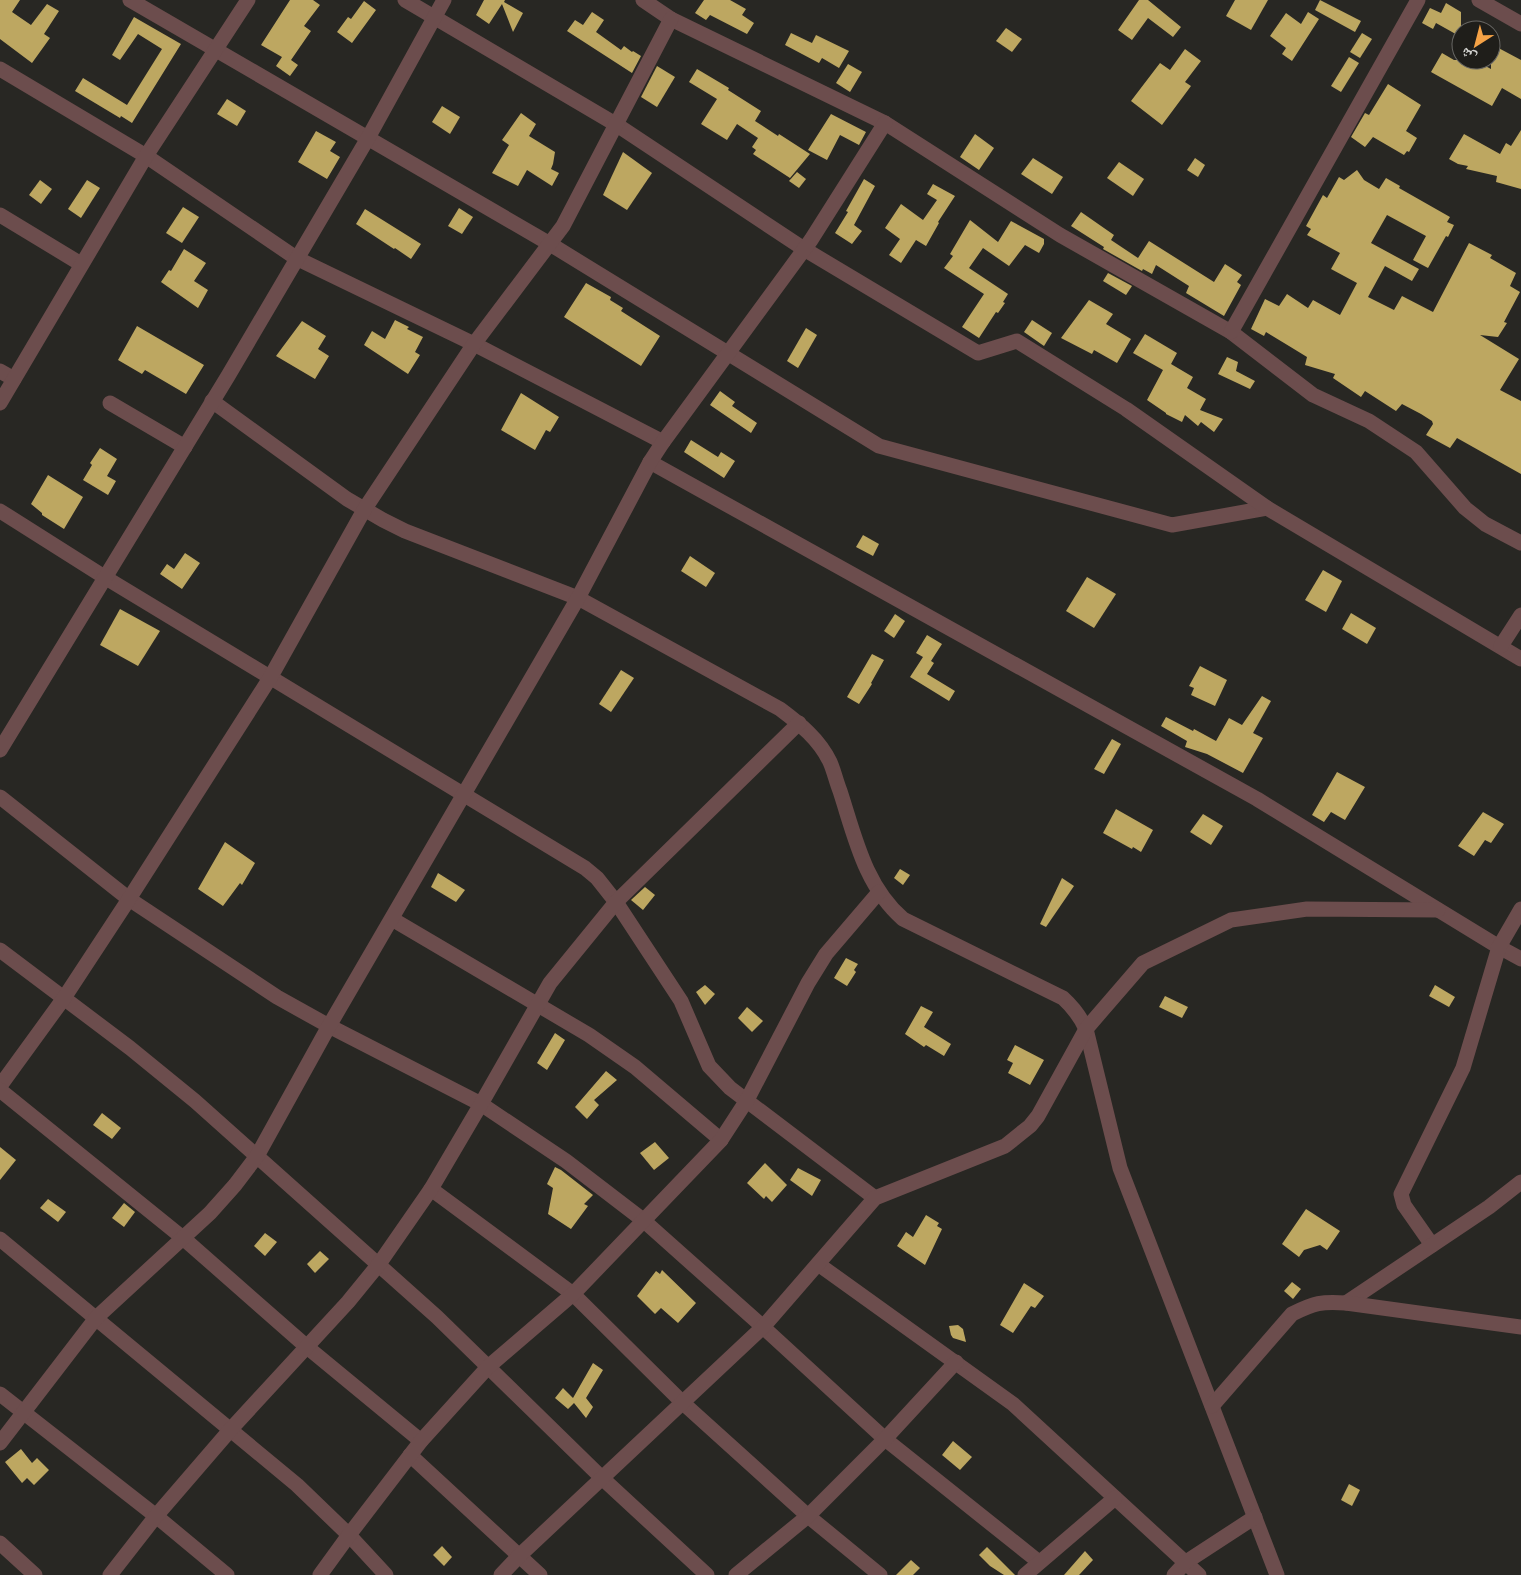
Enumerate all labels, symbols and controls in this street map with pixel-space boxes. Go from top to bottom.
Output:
north arrow [1451,20,1501,70]
text: ش [1457,44,1480,67]

